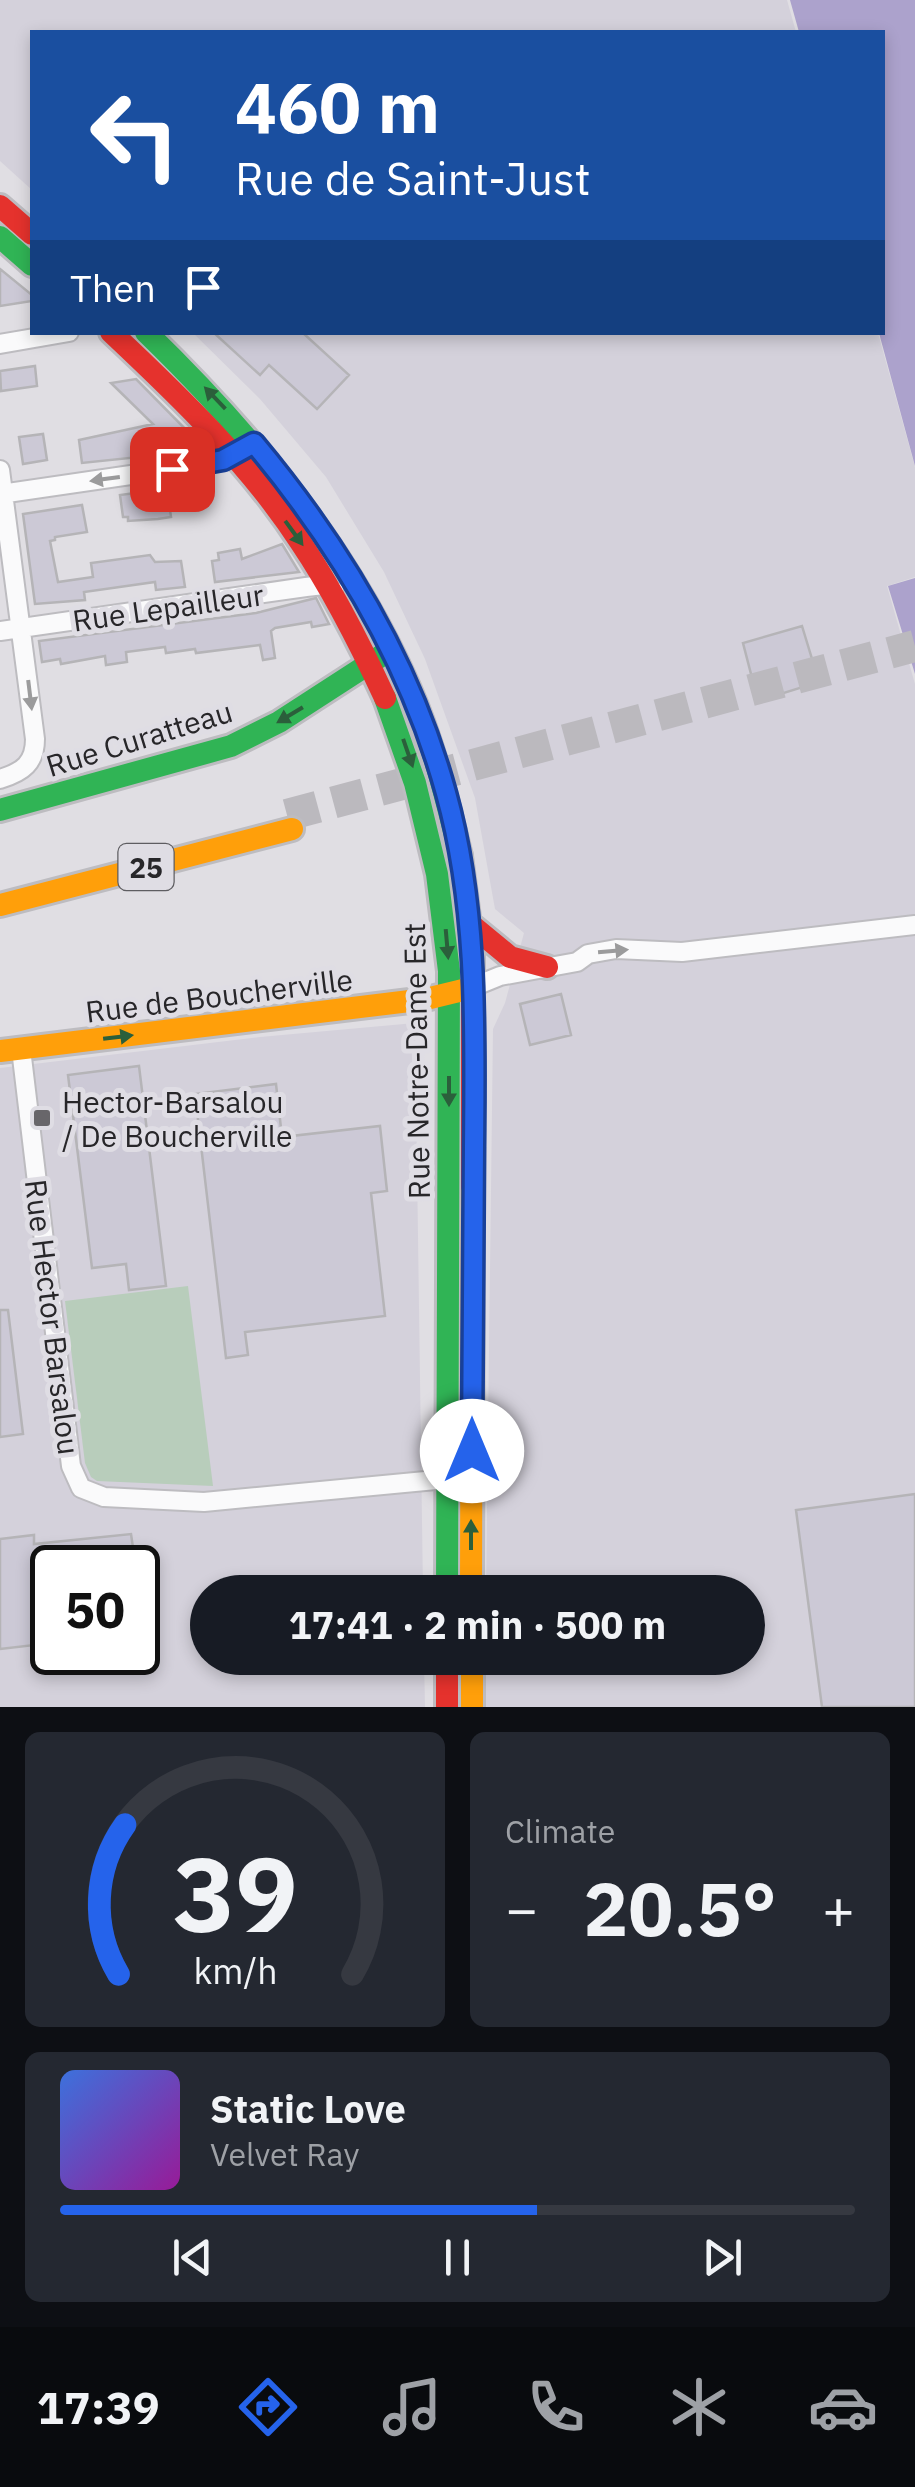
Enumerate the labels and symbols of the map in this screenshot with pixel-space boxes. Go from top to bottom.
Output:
one-way arrow [204,386,227,410]
pin [130,427,215,512]
one-way arrow [88,471,120,487]
one-way arrow [284,520,303,546]
street label: Rue Lepailleur [70,574,266,640]
one-way arrow [22,680,38,712]
street label: Rue Curatteau [41,691,237,785]
one-way arrow [276,706,304,723]
one-way arrow [401,739,416,769]
road number: 25 [118,844,174,890]
street label: Rue Notre-Dame Est [394,923,438,1199]
one-way arrow [439,929,455,960]
one-way arrow [598,943,629,959]
street label: Rue de Boucherville [83,959,355,1031]
one-way arrow [102,1029,134,1045]
one-way arrow [441,1076,457,1108]
place label: Hector-Barsalou / De Boucherville [62,1082,293,1155]
marker: Hector-Barsalou / De Boucherville [31,1107,53,1129]
street label: Rue Hector Barsalou [17,1177,89,1457]
position arrow [420,1399,524,1503]
one-way arrow [463,1518,479,1550]
speed limit sign: 50 [30,1545,160,1675]

